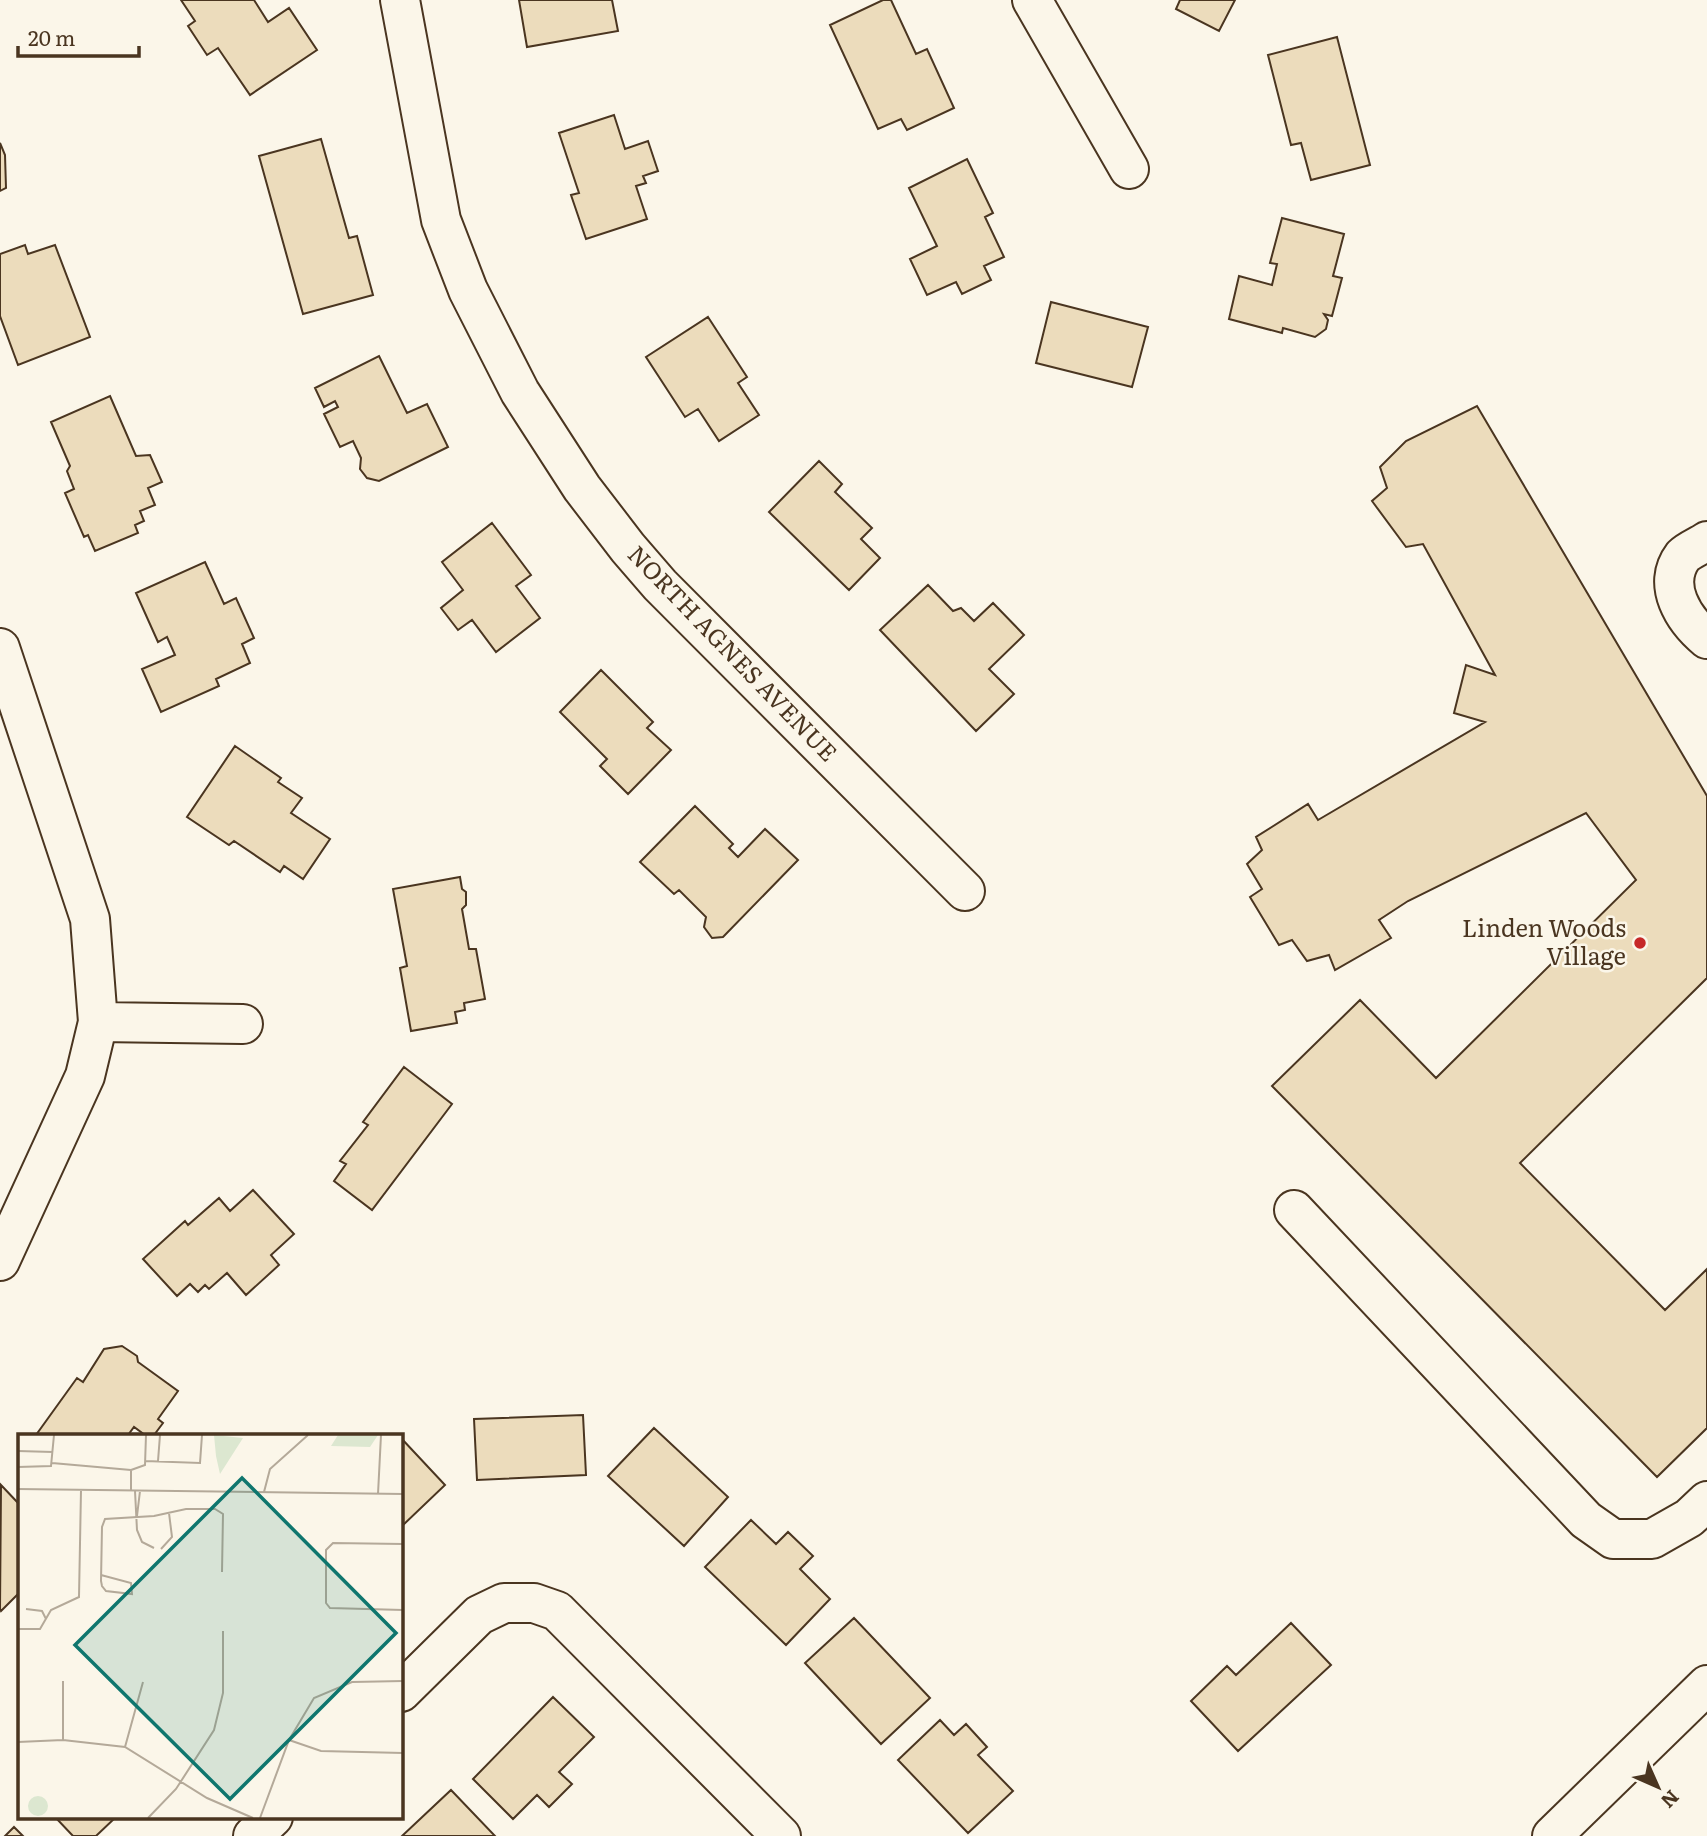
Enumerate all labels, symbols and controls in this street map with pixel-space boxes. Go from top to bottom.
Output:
scale bar [18,14,138,58]
text: 20 m [28,21,75,52]
street label: NORTH AGNES AVENUE [621,536,847,768]
place label: Linden Woods Village [1462,909,1626,972]
marker: Linden Woods Village [1632,935,1648,951]
inset map [18,1434,402,1818]
north arrow [1623,1752,1693,1822]
text: N [1655,1784,1686,1815]

